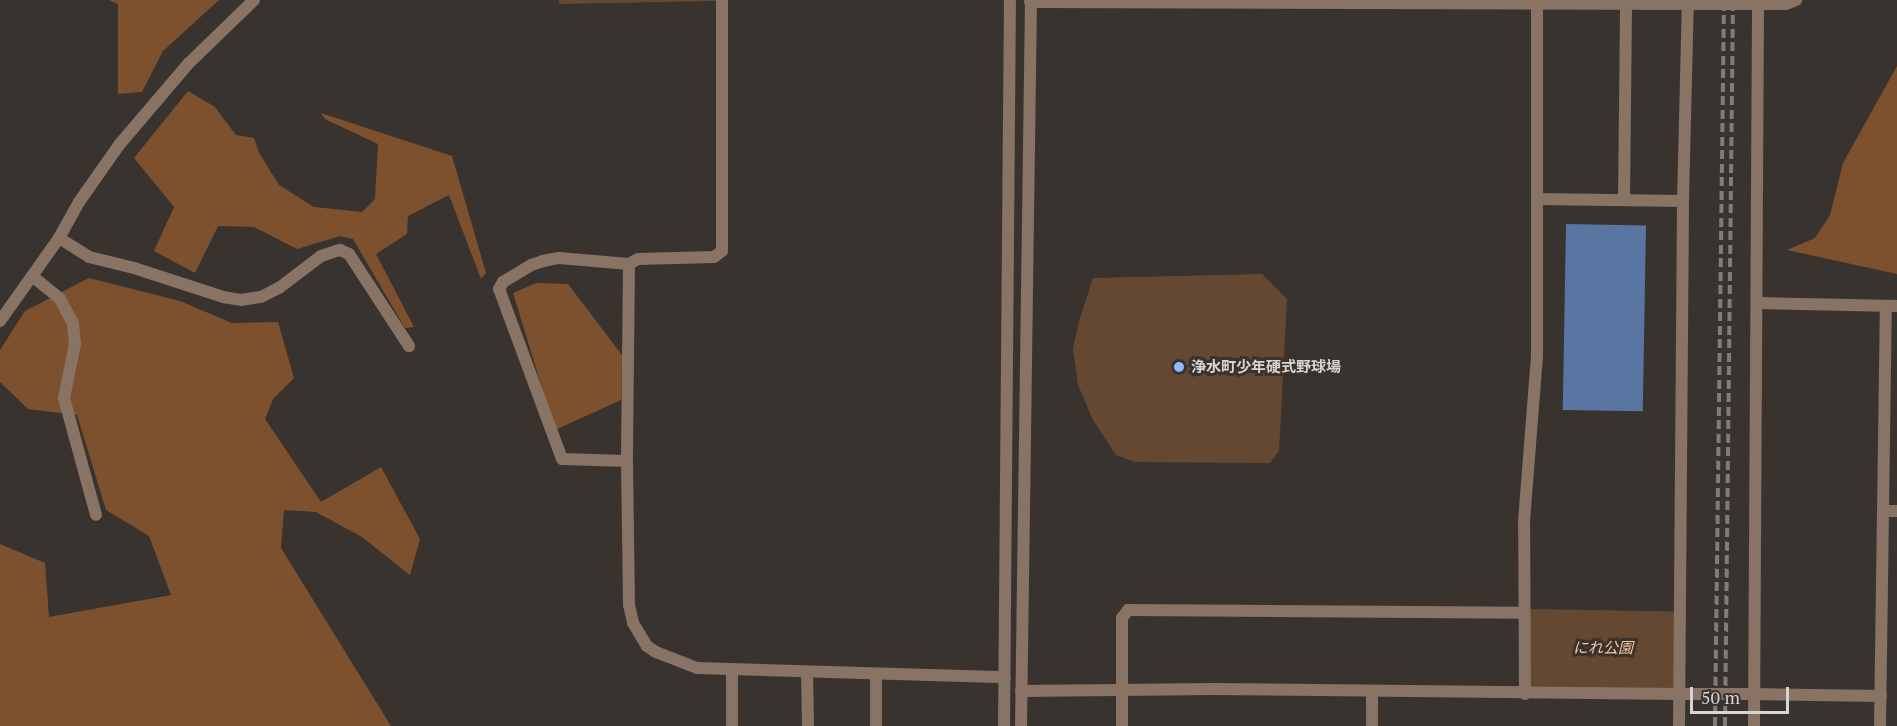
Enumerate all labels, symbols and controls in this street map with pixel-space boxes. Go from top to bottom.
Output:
place label: 浄水町少年硬式野球場 [1191,358,1341,376]
marker: 浄水町少年硬式野球場 [1172,360,1186,374]
park label: にれ公園 [1573,639,1633,657]
scale bar [1693,675,1792,713]
text: 50 m [1701,685,1740,709]

